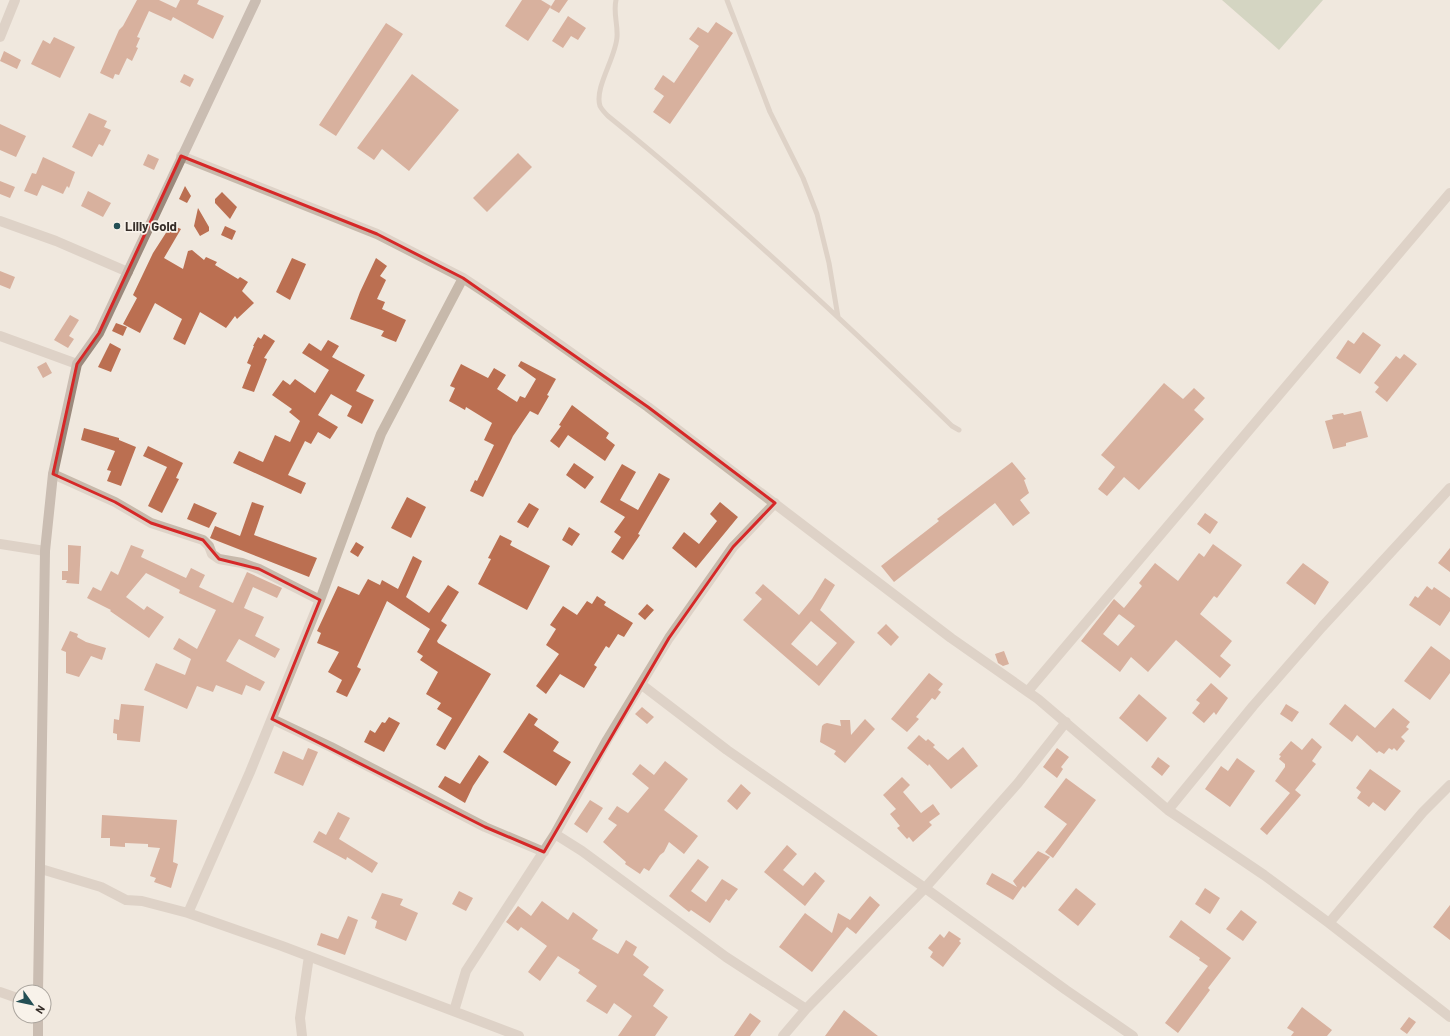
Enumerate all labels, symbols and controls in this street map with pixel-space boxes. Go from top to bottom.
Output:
place label: Lilly Gold [125,218,177,234]
marker: Lilly Gold [112,221,122,231]
north arrow [12,984,52,1024]
text: N [33,1003,48,1016]

